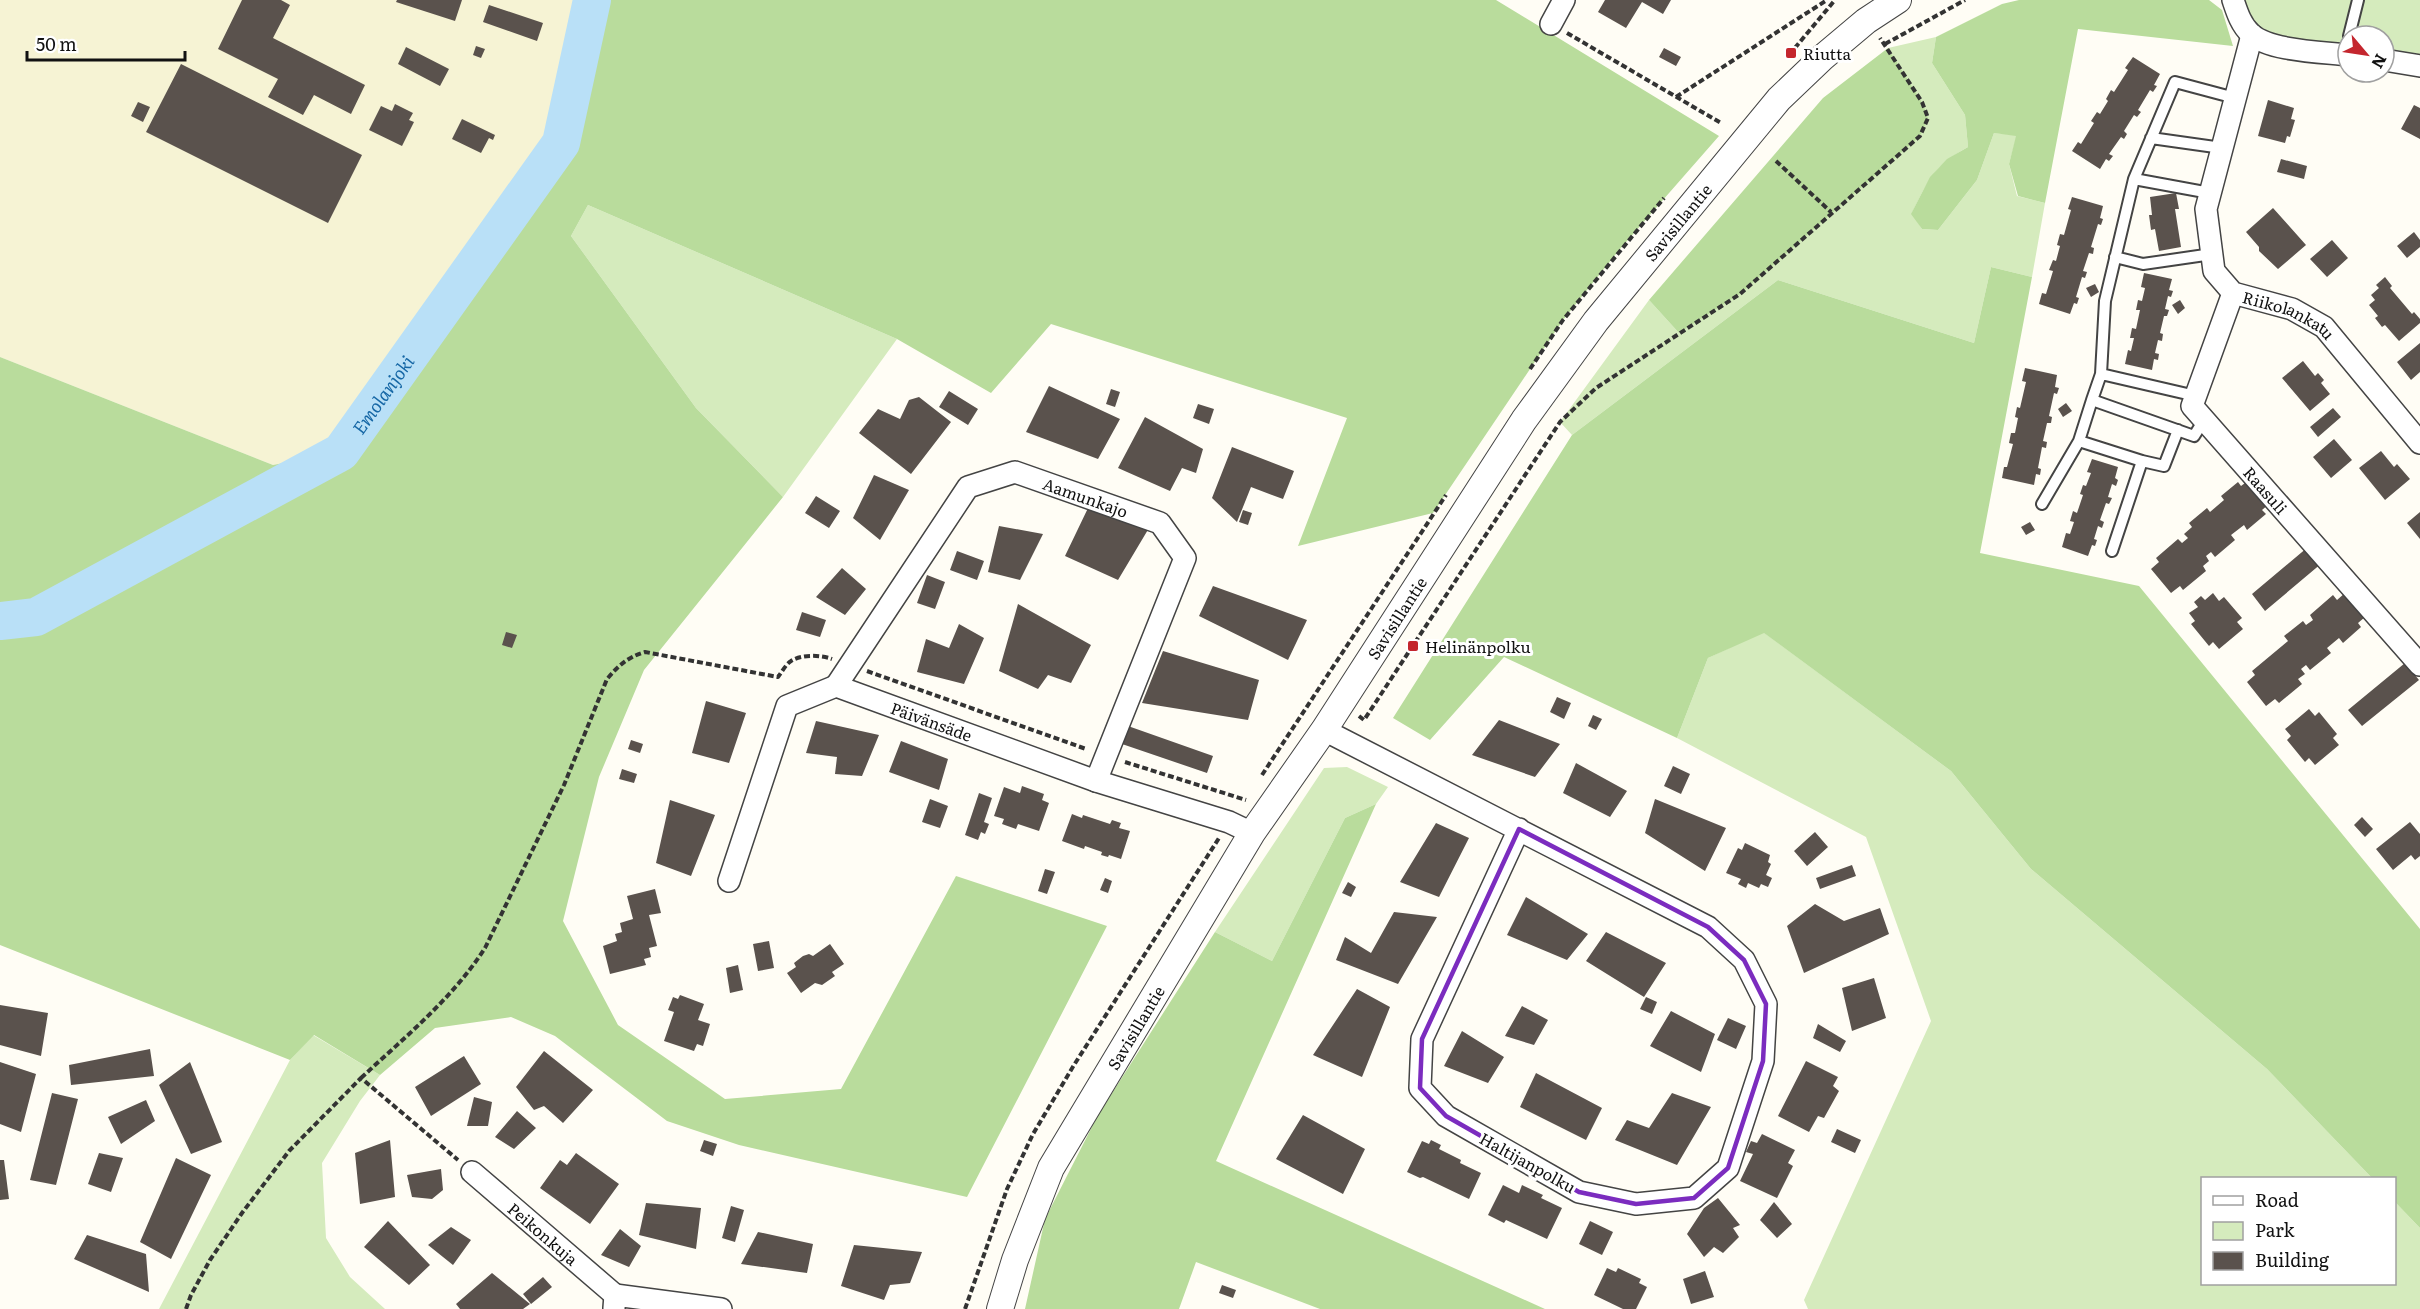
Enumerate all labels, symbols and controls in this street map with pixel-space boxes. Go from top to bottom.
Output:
scale bar [27,24,184,62]
north arrow [2336,24,2396,84]
text: 50 m [36,30,77,57]
place label: Riutta [1803,41,1851,65]
marker: Riutta [1784,46,1798,60]
text: N [2366,50,2394,73]
street label: Savisillantie [1638,178,1717,266]
street label: Riikolankatu [2240,284,2341,344]
water label: Emolanjoki [345,349,420,439]
street label: Raasuli [2238,461,2294,519]
street label: Aamunkajo [1040,471,1131,523]
street label: Savisillantie [1361,572,1432,664]
place label: Helinänpolku [1425,634,1531,658]
marker: Helinänpolku [1406,639,1420,653]
street label: Päivänsäde [888,695,976,747]
street label: Savisillantie [1101,981,1170,1074]
street label: Haltijanpolku [1475,1126,1581,1198]
legend [2201,1177,2396,1285]
text: Road [2255,1186,2299,1213]
street label: Peikonkuja [503,1196,584,1271]
text: Park [2255,1216,2296,1243]
text: Building [2255,1246,2330,1273]

